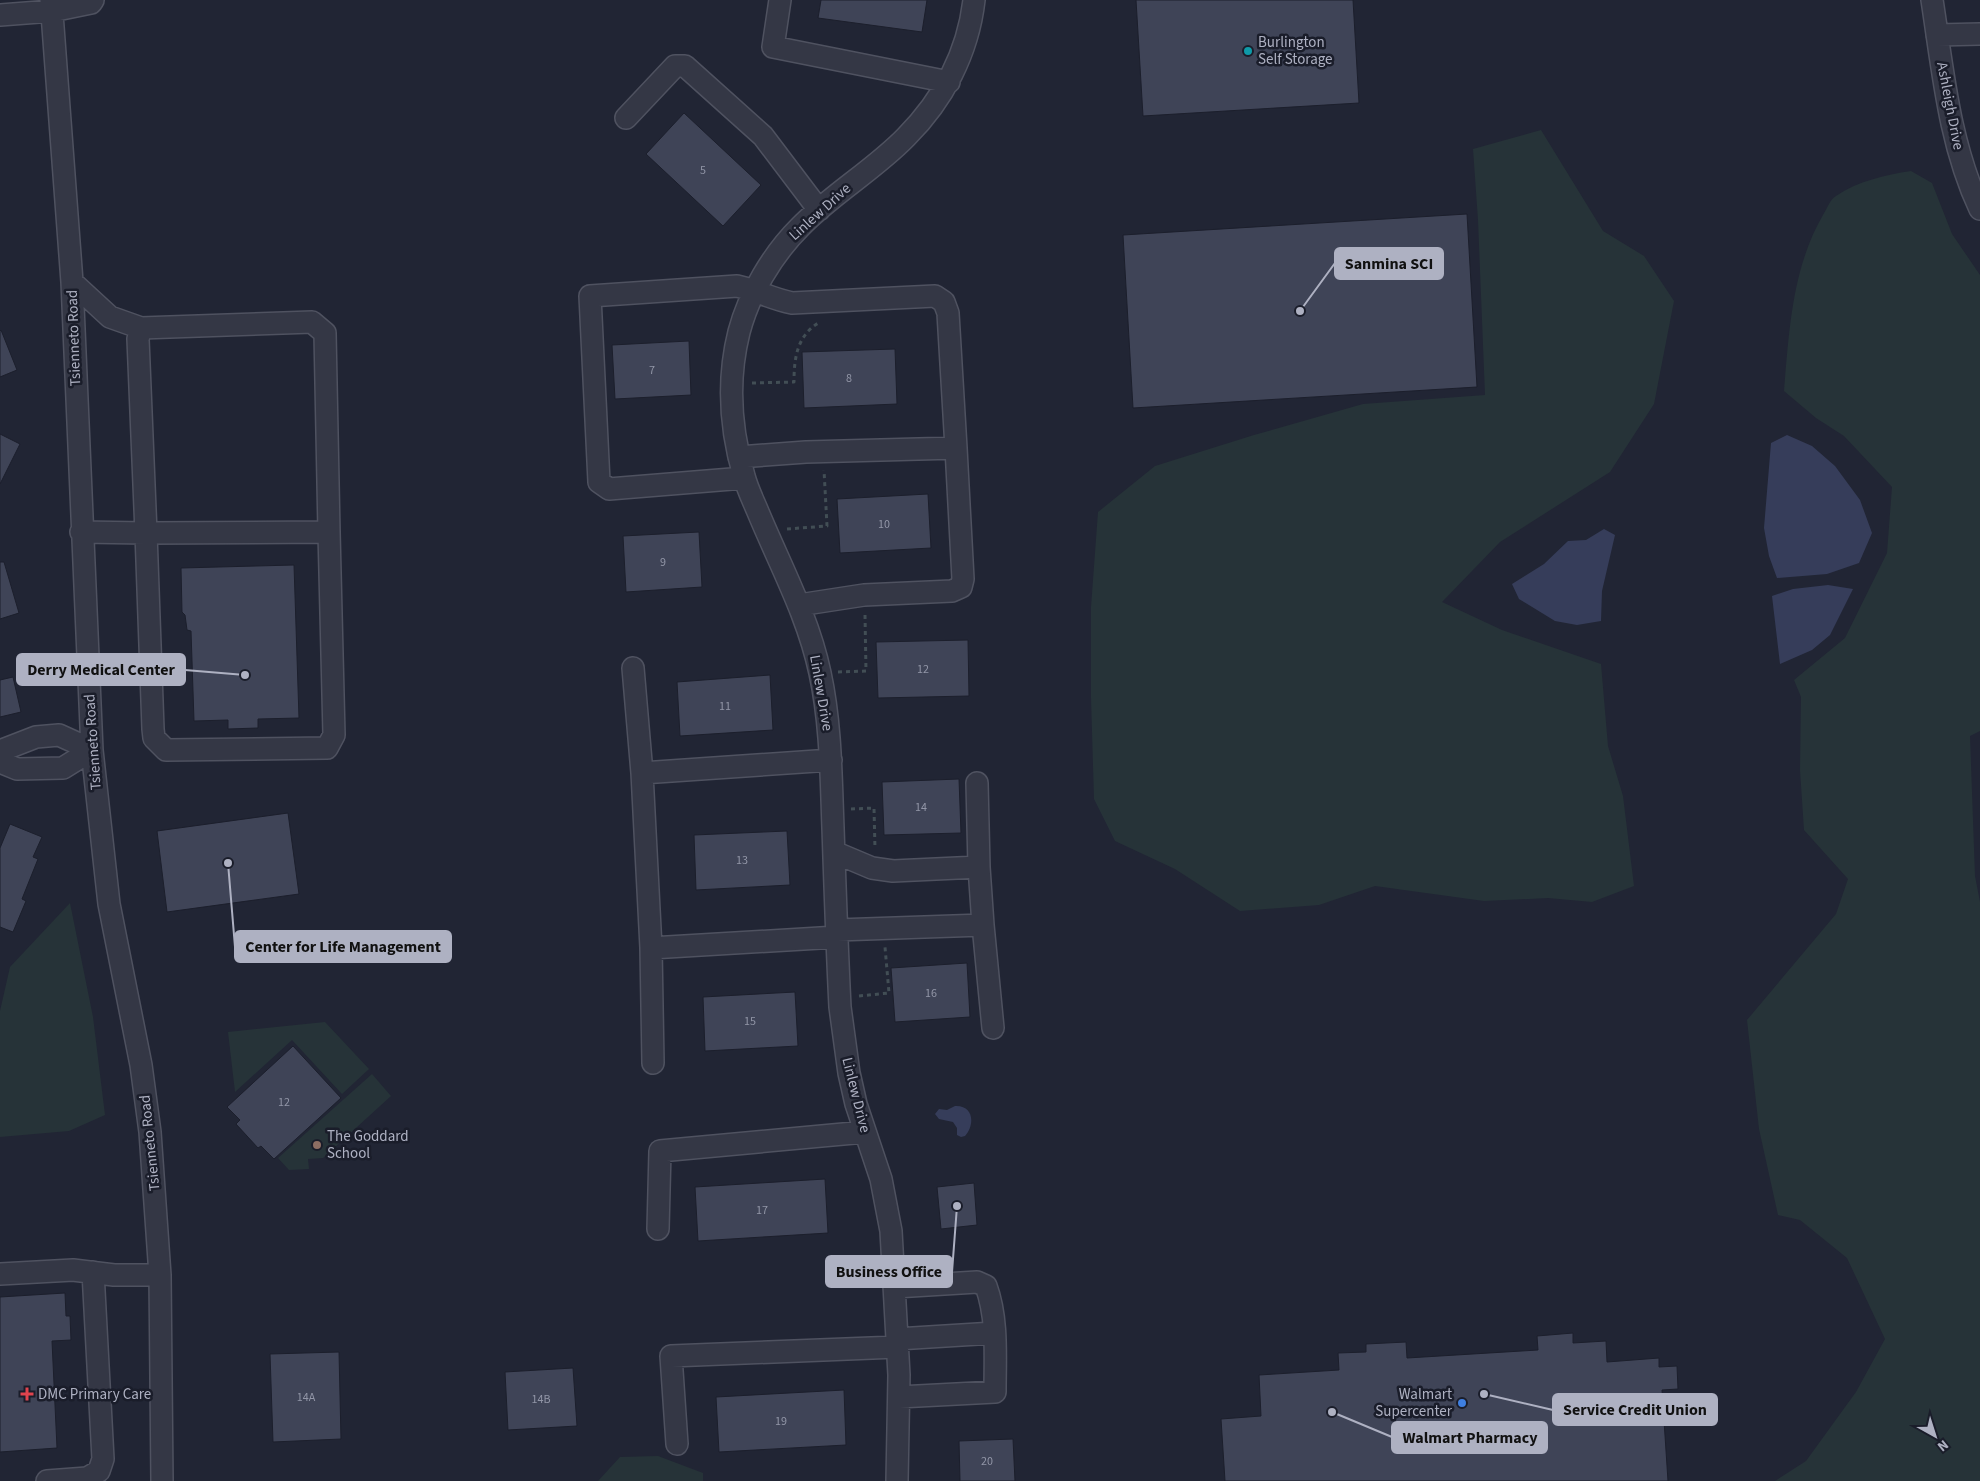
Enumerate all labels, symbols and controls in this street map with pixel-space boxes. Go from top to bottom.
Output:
place label: Burlington Self Storage [1258,32,1333,70]
marker: Burlington Self Storage [1242,45,1254,57]
street label: Ashleigh Drive [1931,60,1969,152]
house number: 5 [700,162,706,179]
street label: Linlew Drive [784,178,856,246]
callout: Sanmina SCI [1335,248,1443,279]
text: Sanmina SCI [1345,253,1433,275]
street label: Tsienneto Road [62,289,86,387]
house number: 7 [649,362,655,379]
house number: 8 [846,370,852,387]
house number: 10 [878,516,890,533]
house number: 9 [660,554,666,571]
street label: Linlew Drive [804,653,838,733]
callout: Derry Medical Center [17,654,185,685]
text: Derry Medical Center [27,659,175,681]
house number: 12 [917,661,929,678]
street label: Tsienneto Road [79,693,107,791]
house number: 11 [719,698,731,715]
house number: 14 [915,799,927,816]
house number: 13 [736,852,748,869]
callout: Center for Life Management [235,931,451,962]
text: Center for Life Management [245,936,441,958]
house number: 16 [925,985,937,1002]
house number: 15 [744,1013,756,1030]
street label: Linlew Drive [837,1055,875,1135]
street label: Tsienneto Road [135,1094,165,1192]
house number: 12 [278,1094,290,1111]
place label: The Goddard School [327,1126,409,1164]
marker: The Goddard School [311,1139,323,1151]
house number: 17 [756,1202,768,1219]
callout: Business Office [826,1256,952,1287]
text: Business Office [836,1261,942,1283]
place label: DMC Primary Care [38,1384,151,1405]
place label: Walmart Supercenter [1375,1384,1453,1422]
marker: DMC Primary Care [20,1387,34,1401]
house number: 14A [297,1389,316,1406]
house number: 14B [532,1391,550,1408]
callout: Service Credit Union [1553,1394,1717,1425]
marker: Walmart Supercenter [1456,1397,1468,1409]
text: Service Credit Union [1563,1399,1707,1421]
north arrow [1910,1411,1960,1461]
house number: 19 [775,1413,787,1430]
callout: Walmart Pharmacy [1392,1422,1547,1453]
text: Walmart Pharmacy [1402,1427,1538,1449]
text: N [1933,1435,1952,1456]
house number: 20 [981,1453,993,1470]

